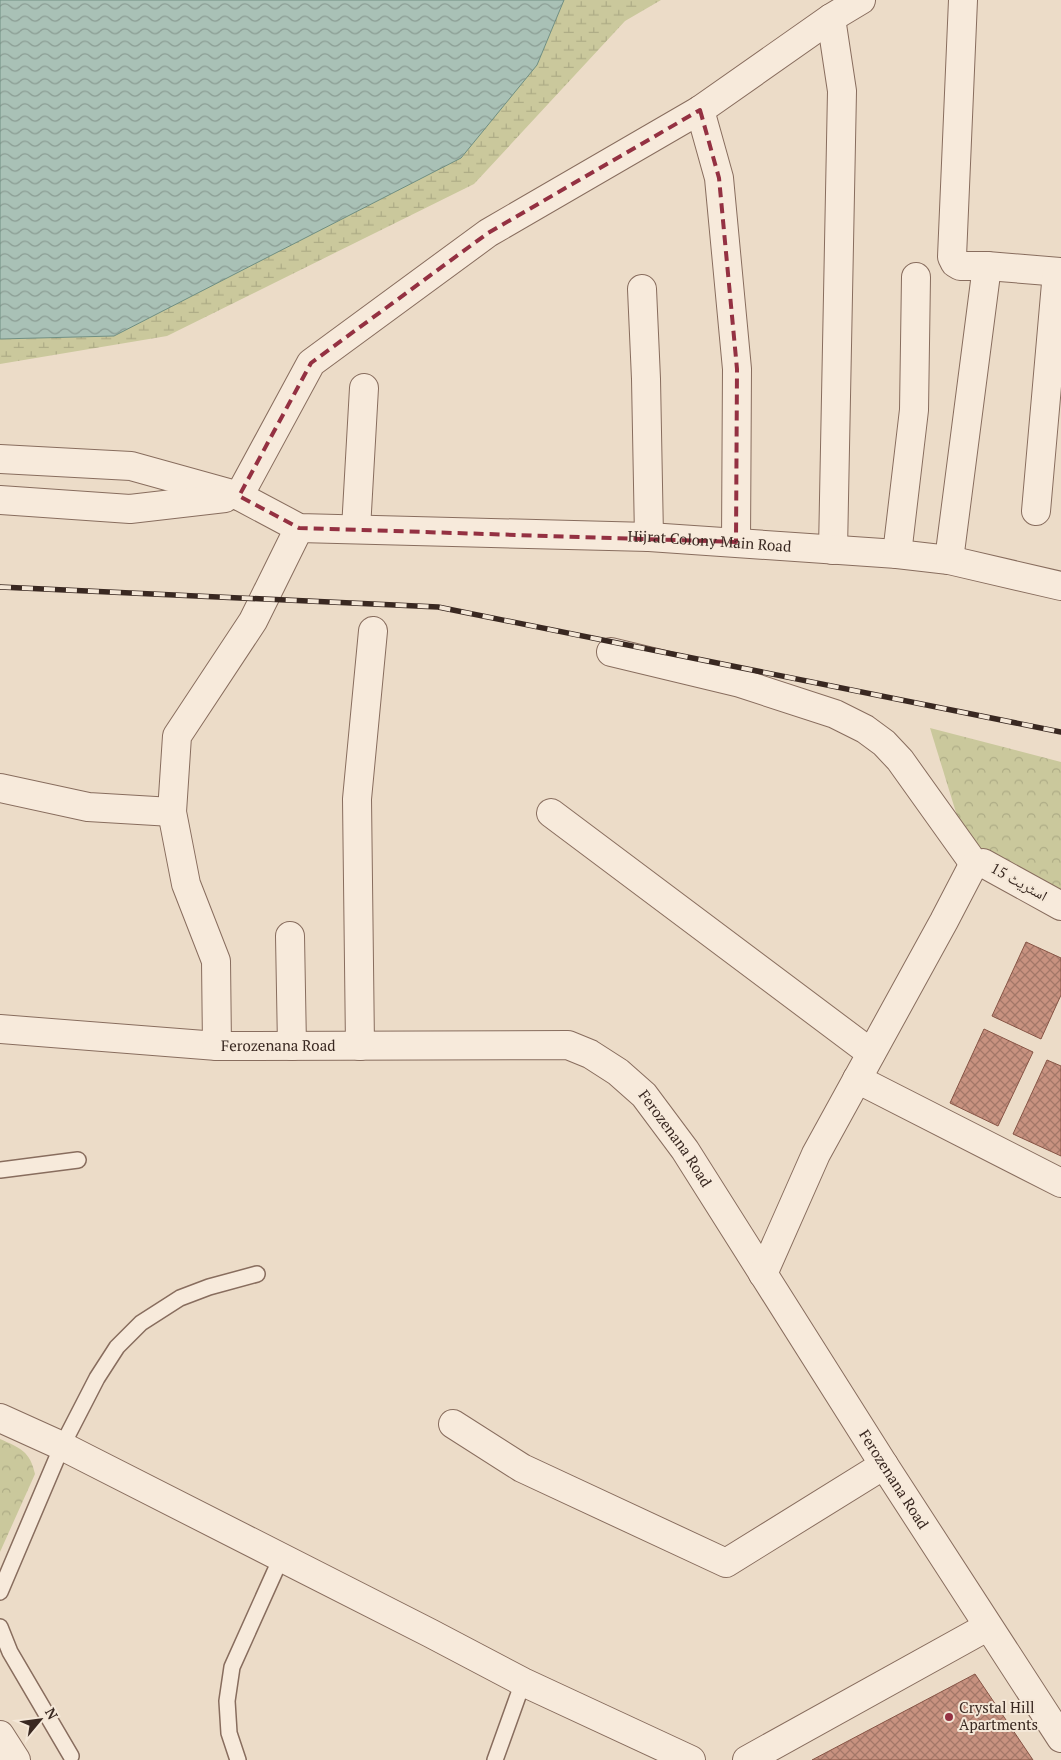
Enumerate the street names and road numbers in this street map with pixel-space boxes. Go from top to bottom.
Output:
street label: Hijrat Colony Main Road [627,525,792,556]
street label: اسٹریٹ 15 [988,857,1051,905]
street label: Ferozenana Road [221,1035,336,1055]
street label: Ferozenana Road [635,1085,717,1190]
street label: Ferozenana Road [855,1425,934,1532]

